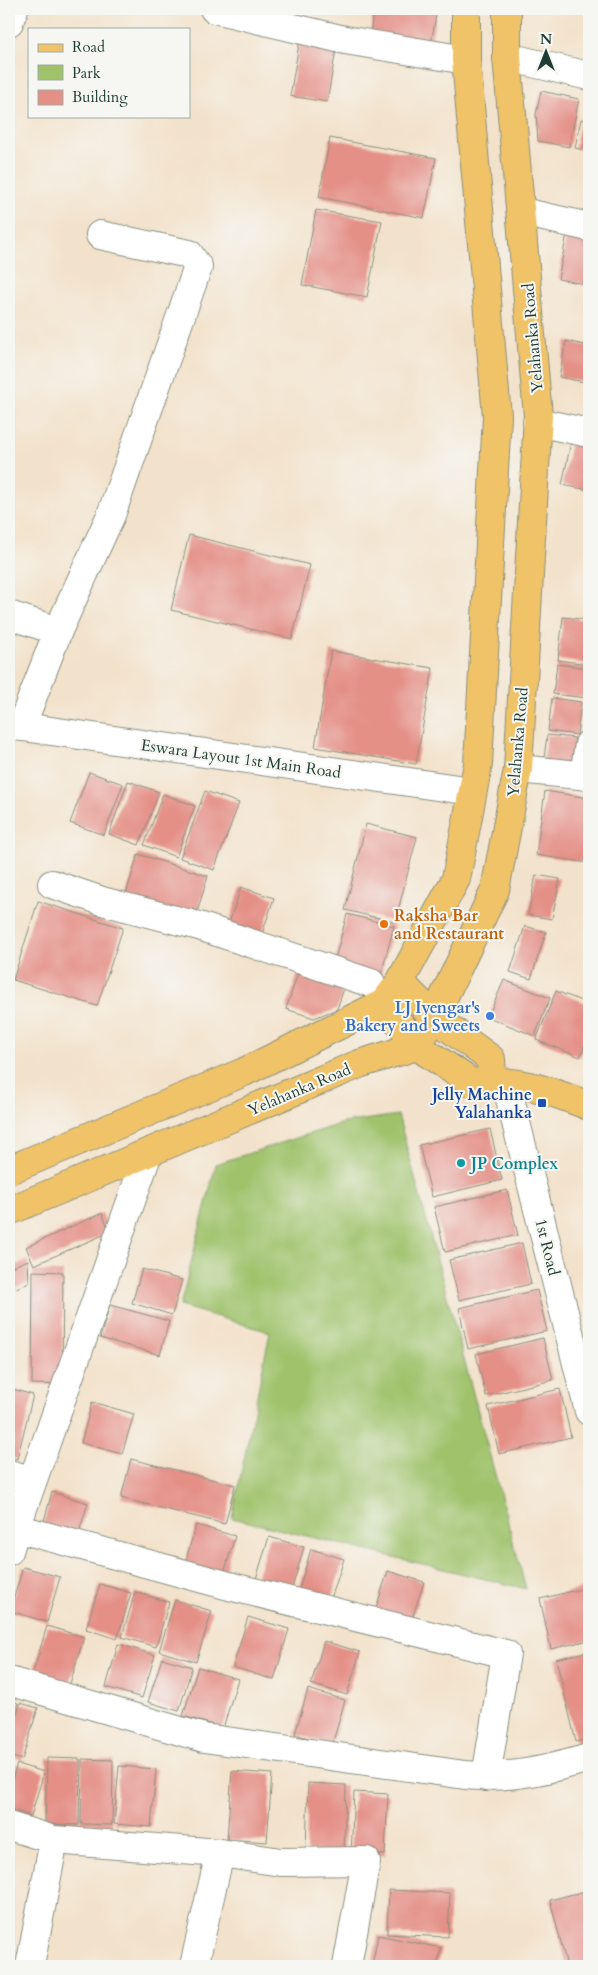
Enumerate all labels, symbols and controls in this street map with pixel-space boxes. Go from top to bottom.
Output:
legend [28,28,190,118]
north arrow [520,28,570,78]
text: N [540,30,552,49]
text: Road [72,37,105,57]
text: Park [72,63,101,83]
text: Building [72,87,128,107]
street label: Yelahanka Road [517,282,549,394]
street label: Yelahanka Road [502,686,534,798]
street label: Eswara Layout 1st Main Road [139,734,343,784]
place label: Raksha Bar and Restaurant [394,905,504,945]
marker: Raksha Bar and Restaurant [378,918,390,930]
place label: LJ Iyengar's Bakery and Sweets [345,997,480,1037]
marker: LJ Iyengar's Bakery and Sweets [484,1010,496,1022]
street label: Yelahanka Road [245,1058,355,1122]
place label: Jelly Machine Yalahanka [430,1084,532,1124]
marker: Jelly Machine Yalahanka [536,1097,548,1109]
place label: JP Complex [469,1153,559,1175]
marker: JP Complex [455,1157,467,1169]
street label: 1st Road [529,1216,565,1279]

